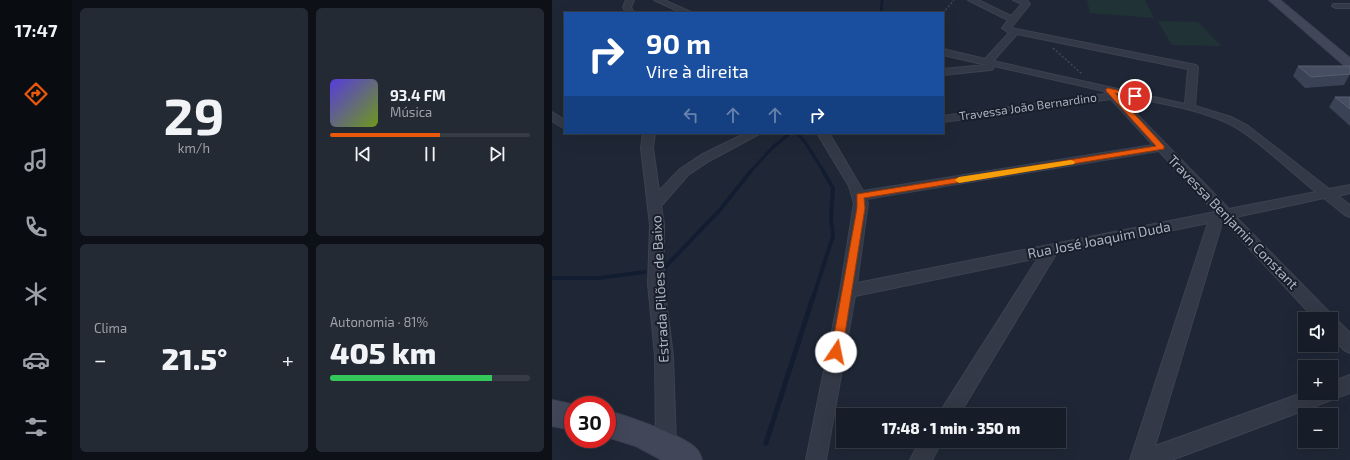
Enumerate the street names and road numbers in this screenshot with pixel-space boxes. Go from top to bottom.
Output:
street label: Travessa João Bernardino [958,89,1098,123]
street label: Travessa Benjamin Constant [1165,151,1302,292]
street label: Estrada Pilões de Baixo [647,215,672,363]
street label: Rua José Joaquim Duda [1026,217,1172,262]

